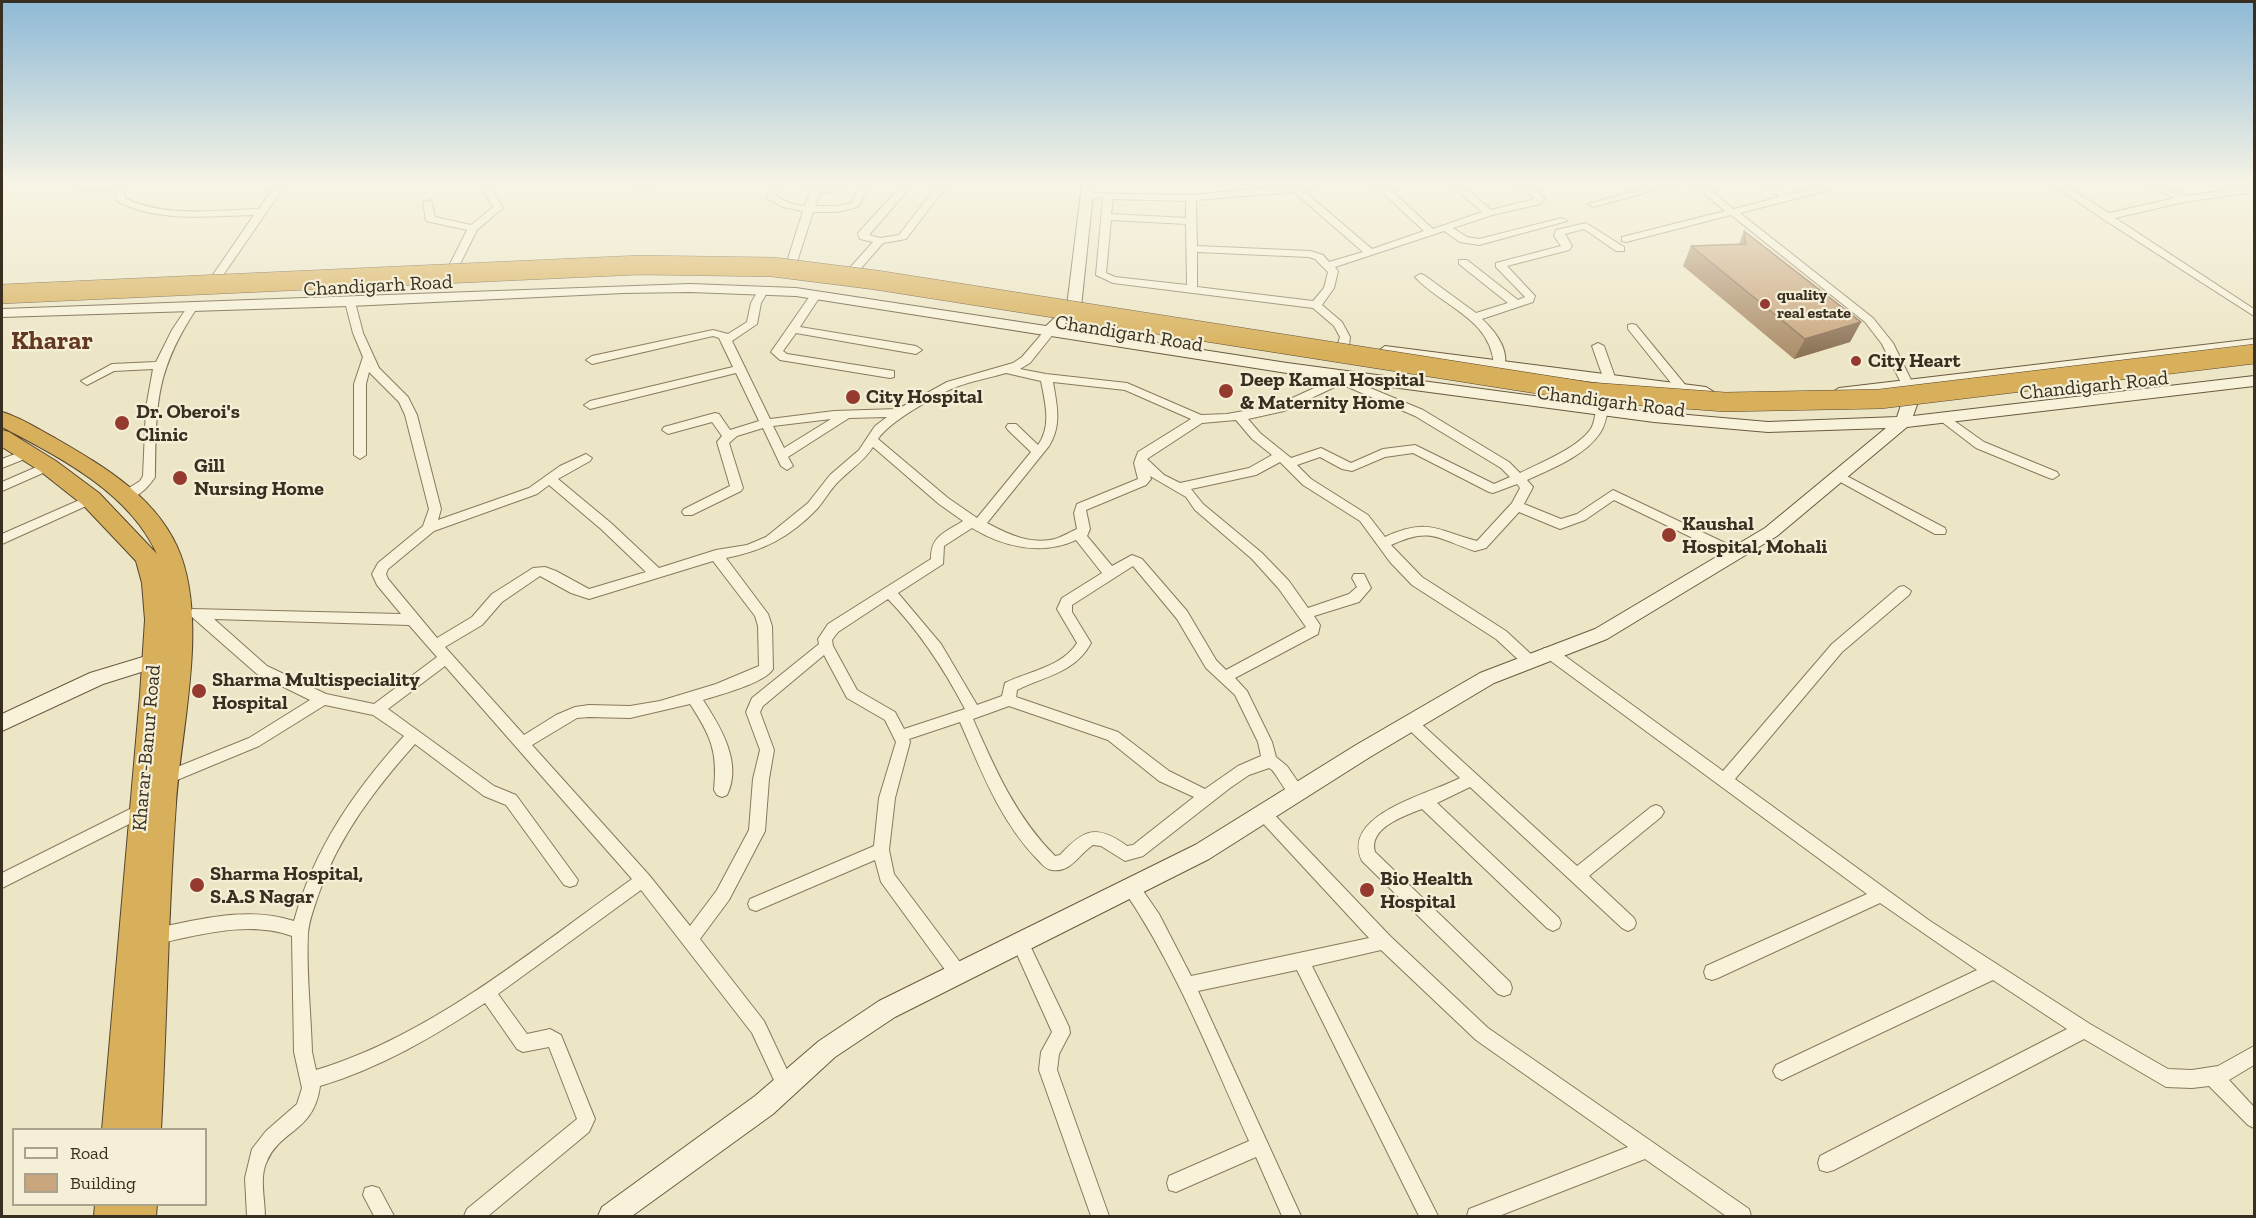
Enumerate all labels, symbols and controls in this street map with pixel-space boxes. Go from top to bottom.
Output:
street label: Chandigarh Road [303,270,453,302]
place label: quality real estate [1777,285,1851,323]
marker: quality real estate [1758,297,1772,311]
street label: Chandigarh Road [1053,310,1205,358]
district label: Kharar [11,326,93,358]
place label: City Heart [1868,349,1960,373]
marker: City Heart [1849,354,1863,368]
street label: Chandigarh Road [2018,366,2170,406]
place label: Deep Kamal Hospital & Maternity Home [1240,368,1425,415]
street label: Chandigarh Road [1535,381,1687,423]
marker: Deep Kamal Hospital & Maternity Home [1217,382,1235,400]
place label: City Hospital [866,385,983,409]
marker: City Hospital [844,388,862,406]
place label: Dr. Oberoi's Clinic [136,400,240,447]
marker: Dr. Oberoi's Clinic [113,414,131,432]
place label: Gill Nursing Home [194,454,324,501]
marker: Gill Nursing Home [171,469,189,487]
place label: Kaushal Hospital, Mohali [1682,512,1827,559]
marker: Kaushal Hospital, Mohali [1660,526,1678,544]
street label: Kharar-Banur Road [128,664,166,832]
place label: Sharma Multispeciality Hospital [212,668,420,715]
marker: Sharma Multispeciality Hospital [190,682,208,700]
place label: Sharma Hospital, S.A.S Nagar [210,862,363,909]
place label: Bio Health Hospital [1380,867,1473,914]
marker: Sharma Hospital, S.A.S Nagar [188,876,206,894]
marker: Bio Health Hospital [1358,881,1376,899]
legend [12,1128,207,1206]
text: Road [70,1142,109,1164]
text: Building [70,1172,136,1194]

